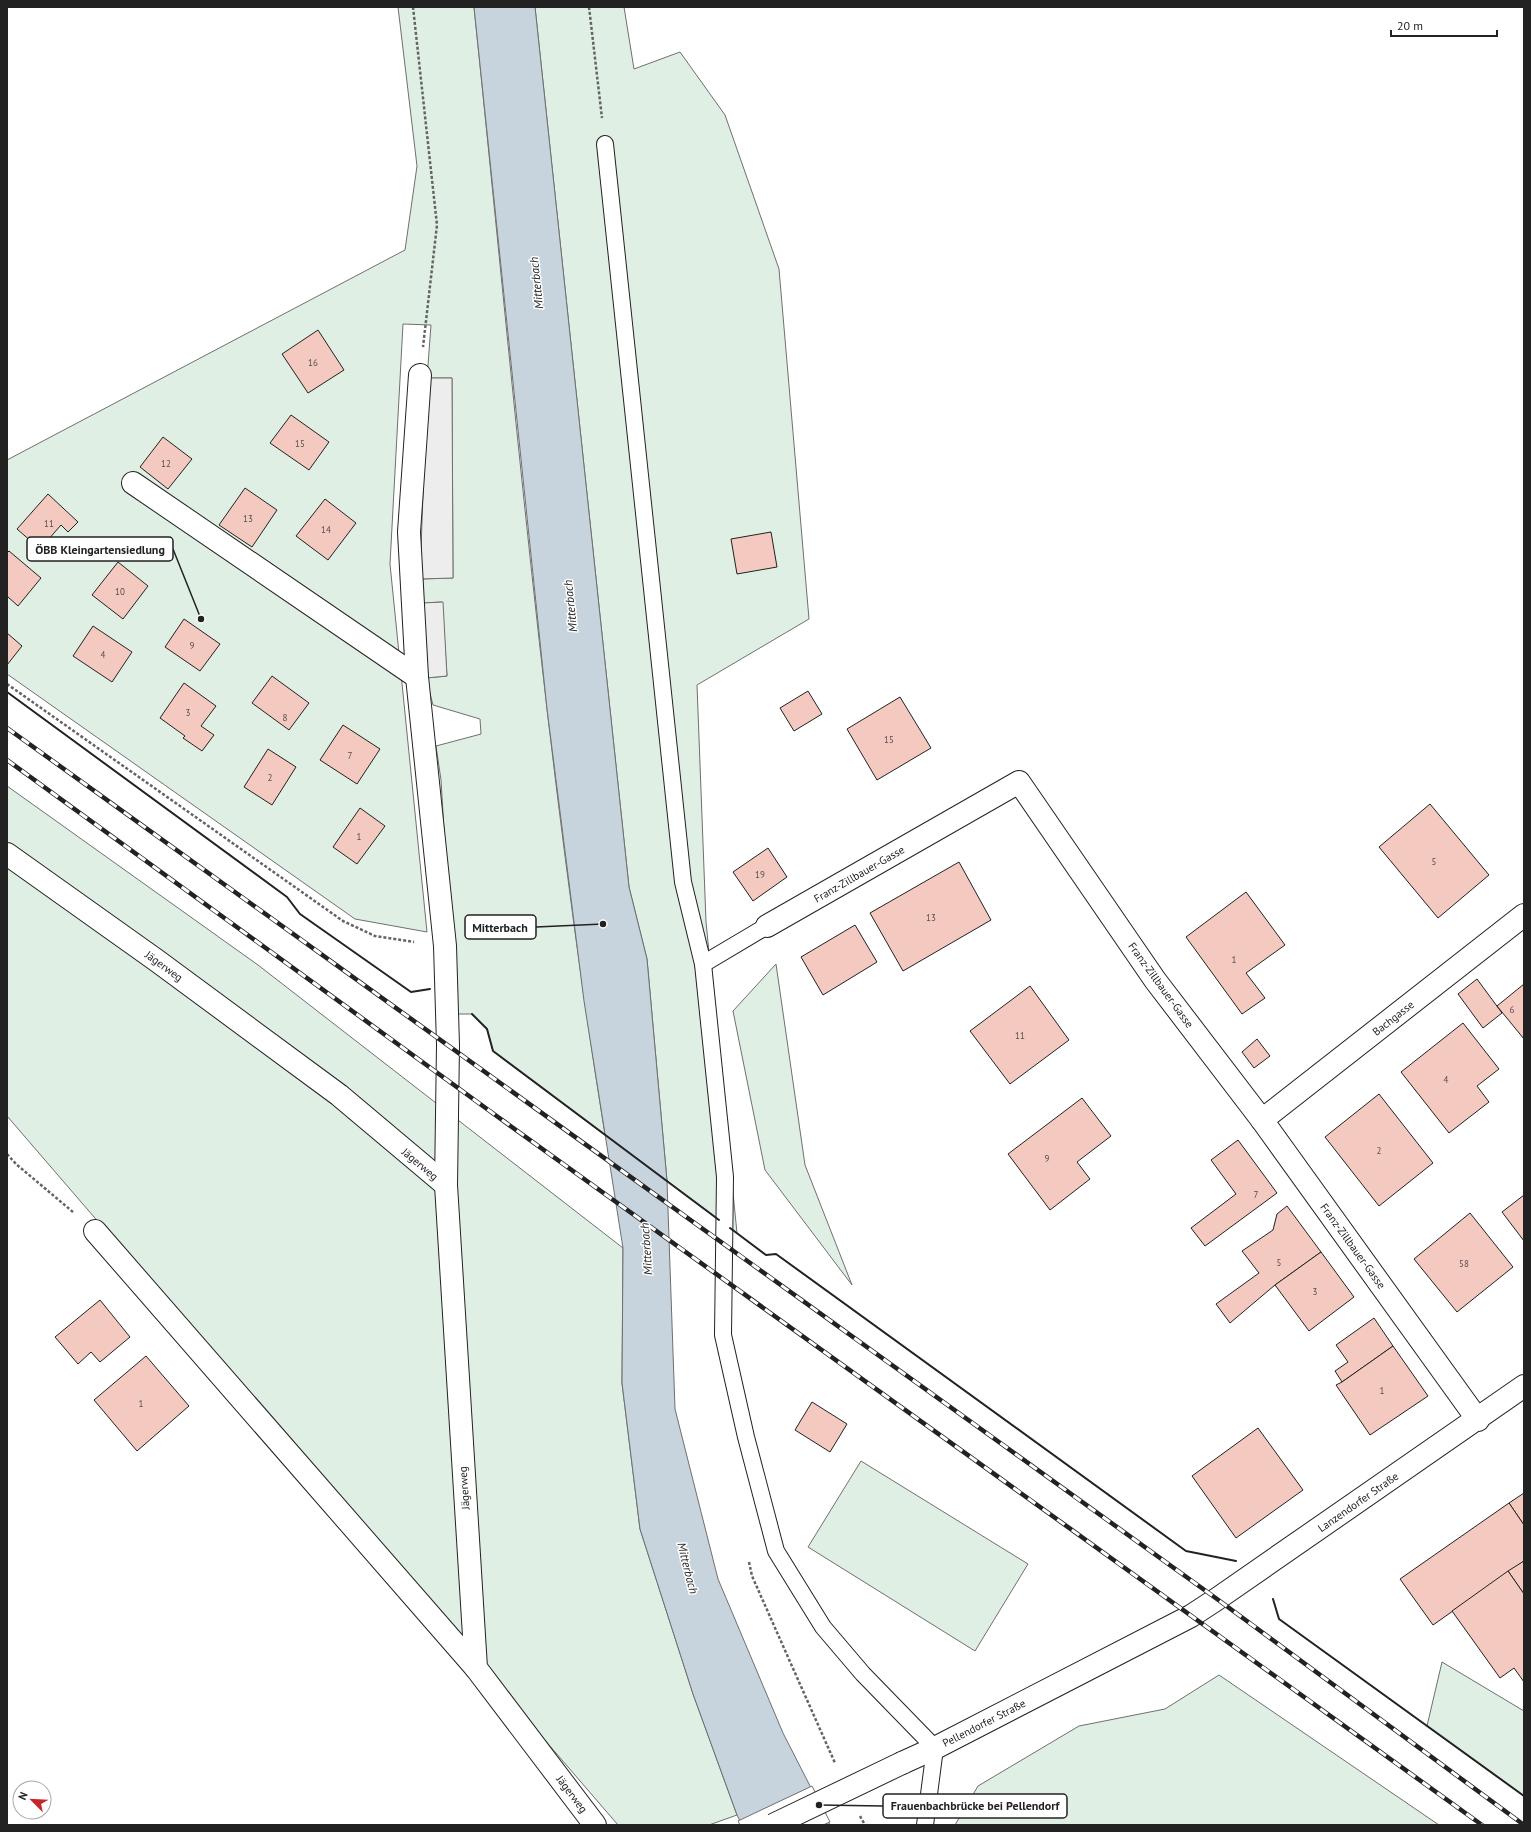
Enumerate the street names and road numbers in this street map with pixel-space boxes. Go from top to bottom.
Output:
street label: Franz-Zillbauer-Gasse [811,842,907,906]
street label: Franz-Zillbauer-Gasse [1125,940,1197,1031]
street label: Jägerweg [142,947,186,984]
street label: Bachgasse [1369,997,1417,1039]
street label: Jägerweg [398,1144,441,1183]
street label: Franz-Zillbauer-Gasse [1317,1201,1389,1292]
street label: Jägerweg [456,1466,473,1511]
street label: Lanzendorfer Straße [1315,1469,1401,1535]
street label: Pellendorfer Straße [940,1696,1028,1750]
street label: Jägerweg [553,1772,591,1816]

